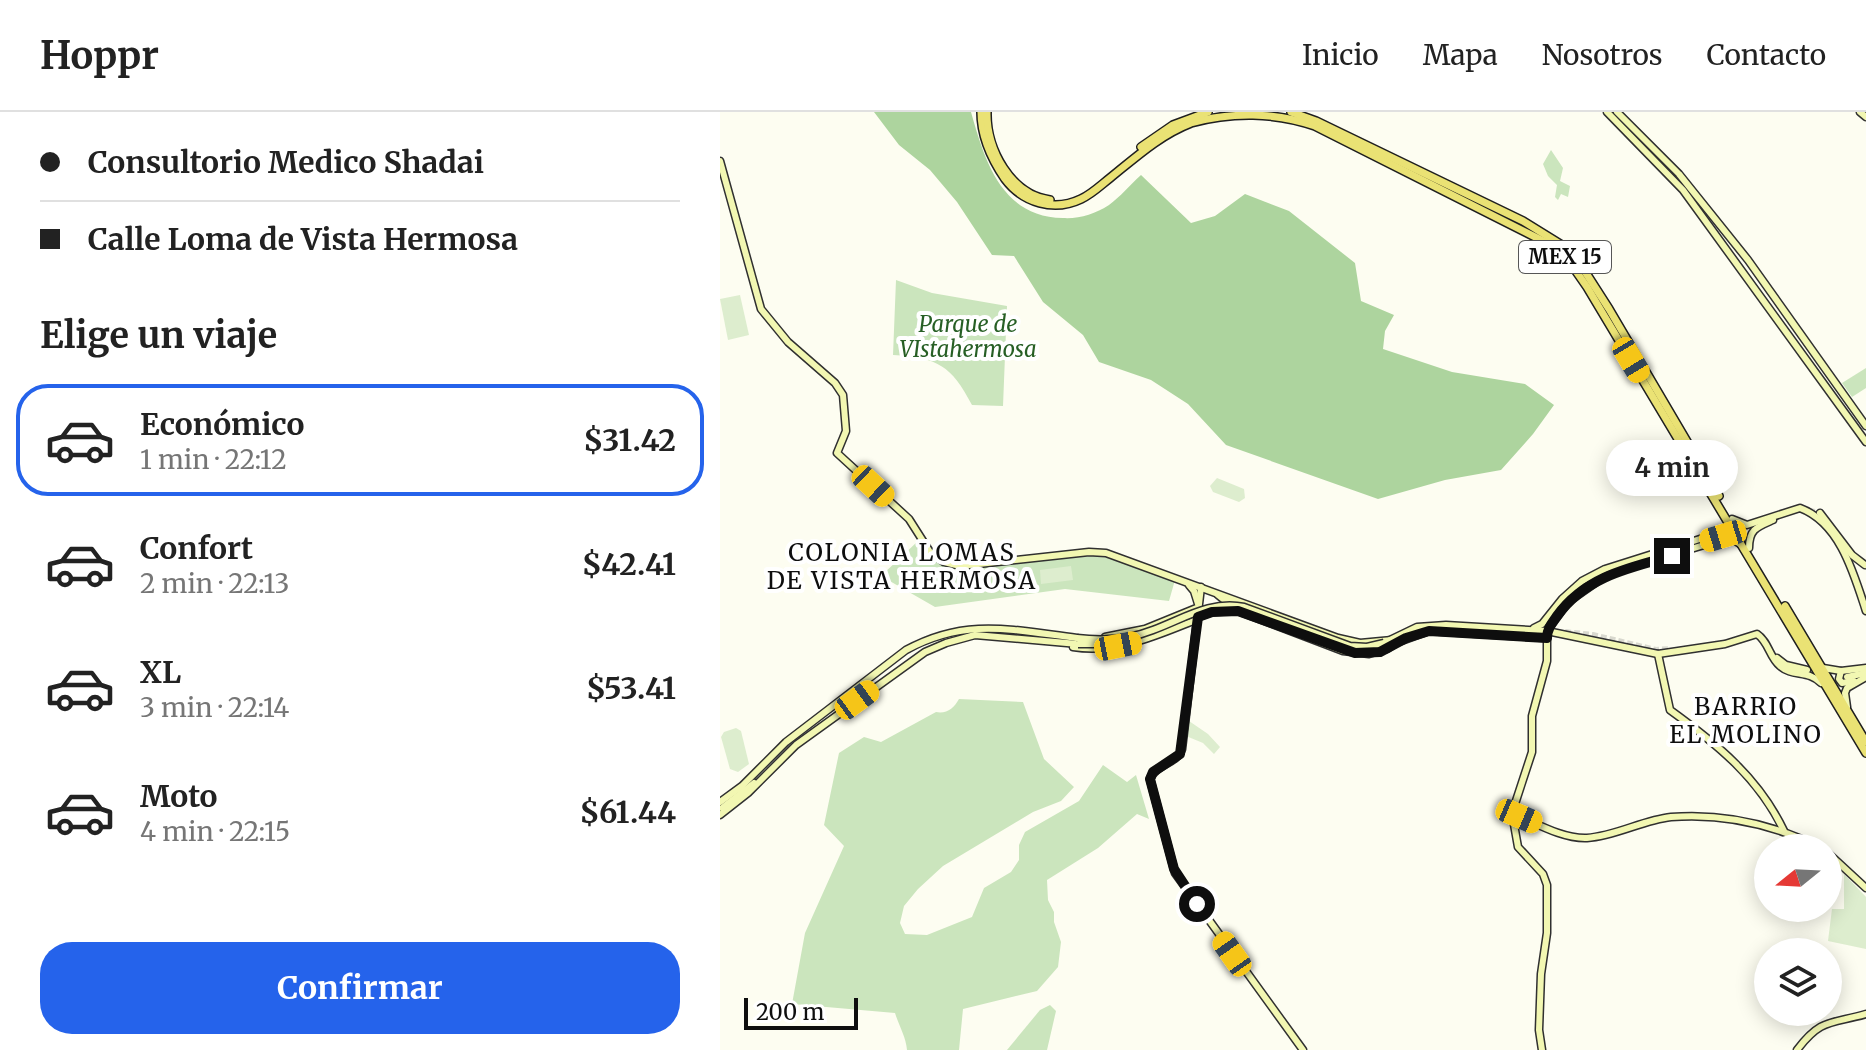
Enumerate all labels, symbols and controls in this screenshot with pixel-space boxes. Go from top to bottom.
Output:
text: Hoppr [40,32,159,79]
text: Inicio [1302,37,1379,73]
text: Mapa [1423,37,1498,73]
text: Nosotros [1542,37,1663,73]
text: Contacto [1707,37,1826,73]
text: Consultorio Medico Shadai [88,143,484,181]
text: Calle Loma de Vista Hermosa [88,220,518,258]
road number: MEX 15 [1519,241,1611,273]
park label: Parque de VIstahermosa [899,310,1037,363]
text: Elige un viaje [40,313,277,358]
car [1608,333,1654,387]
icon: car [44,404,116,476]
text: Económico [140,405,304,443]
text: $31.42 [583,421,676,459]
callout: 4 min [1606,440,1738,496]
text: 1 min · 22:12 [140,443,287,476]
text: 4 min [1634,451,1710,484]
car [847,461,899,511]
car [1697,518,1749,554]
icon: car [44,528,116,600]
text: Confort [140,529,253,567]
district label: COLONIA LOMAS DE VISTA HERMOSA [767,537,1037,596]
route end [1654,538,1690,574]
text: $42.41 [582,545,676,583]
text: 2 min · 22:13 [140,567,289,600]
car [1092,630,1144,662]
icon: car [44,652,116,724]
text: XL [140,653,181,691]
text: $53.41 [586,669,676,707]
car [831,676,883,724]
text: 3 min · 22:14 [140,691,289,724]
district label: BARRIO EL MOLINO [1669,691,1823,750]
icon: car [44,776,116,848]
text: Moto [140,777,218,815]
text: $61.44 [579,793,676,831]
car [1492,796,1546,836]
text: 4 min · 22:15 [140,815,290,848]
north arrow [1754,834,1842,922]
map controls [1754,834,1842,1026]
route start [1179,886,1215,922]
car [1208,927,1256,981]
button: layers [1754,938,1842,1026]
button: Confirmar [40,942,680,1034]
scale bar [744,994,858,1030]
text: 200 m [756,998,824,1026]

